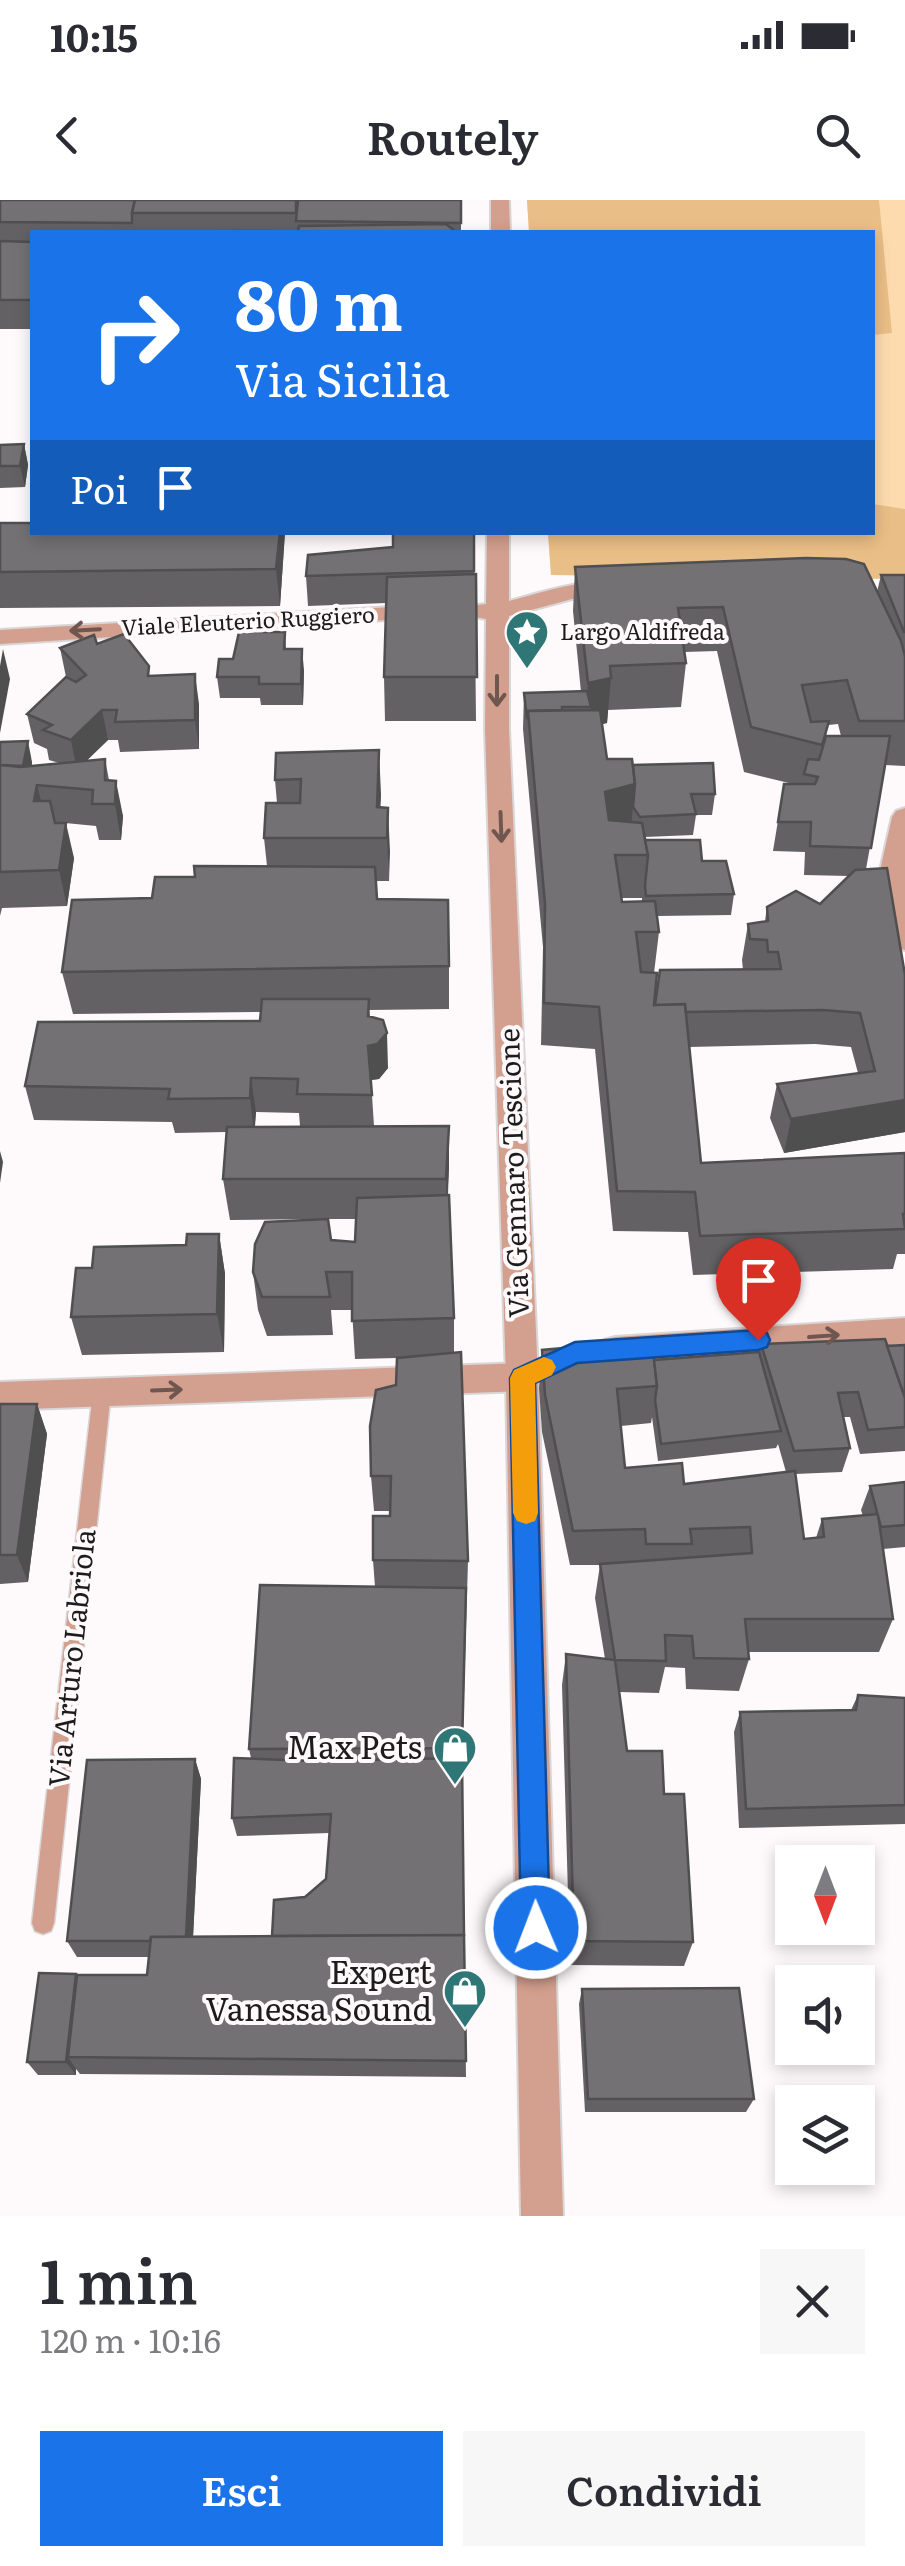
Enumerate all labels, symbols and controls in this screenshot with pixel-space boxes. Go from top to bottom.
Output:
text: 10:15 [50,7,138,64]
text: Routely [367,102,538,169]
icon: back [40,108,95,163]
icon: search [810,108,865,163]
text: 80 m [235,249,403,353]
icon: right [70,270,200,400]
text: Via Sicilia [235,344,449,411]
text: Poi [70,459,128,516]
icon: arrive [148,460,203,515]
street label: Viale Eleuterio Ruggiero [120,596,376,643]
place icon: Largo Aldifreda [504,609,550,670]
place label: Largo Aldifreda [560,614,725,647]
one-way arrow [69,621,101,640]
one-way arrow [488,674,506,707]
one-way arrow [491,810,510,842]
street label: Via Gennaro Tescione [486,1027,538,1319]
pin [716,1238,801,1341]
icon: arrive [731,1253,786,1308]
one-way arrow [807,1326,839,1345]
one-way arrow [151,1381,183,1400]
street label: Via Arturo Labriola [36,1527,104,1789]
place label: Max Pets [287,1721,422,1769]
shop icon: Max Pets [432,1725,478,1786]
north arrow [775,1845,875,1945]
map controls [775,1845,875,2185]
position arrow [484,1876,588,1980]
place label: Expert Vanessa Sound [205,1946,432,2031]
button: sound [775,1965,875,2065]
shop icon: Expert Vanessa Sound [442,1968,488,2029]
button: layers [775,2085,875,2185]
text: 1 min [40,2233,198,2322]
button: close [760,2249,865,2354]
text: 120 m · 10:16 [40,2315,221,2363]
button: Esci [40,2431,443,2546]
button: Condividi [463,2431,865,2546]

